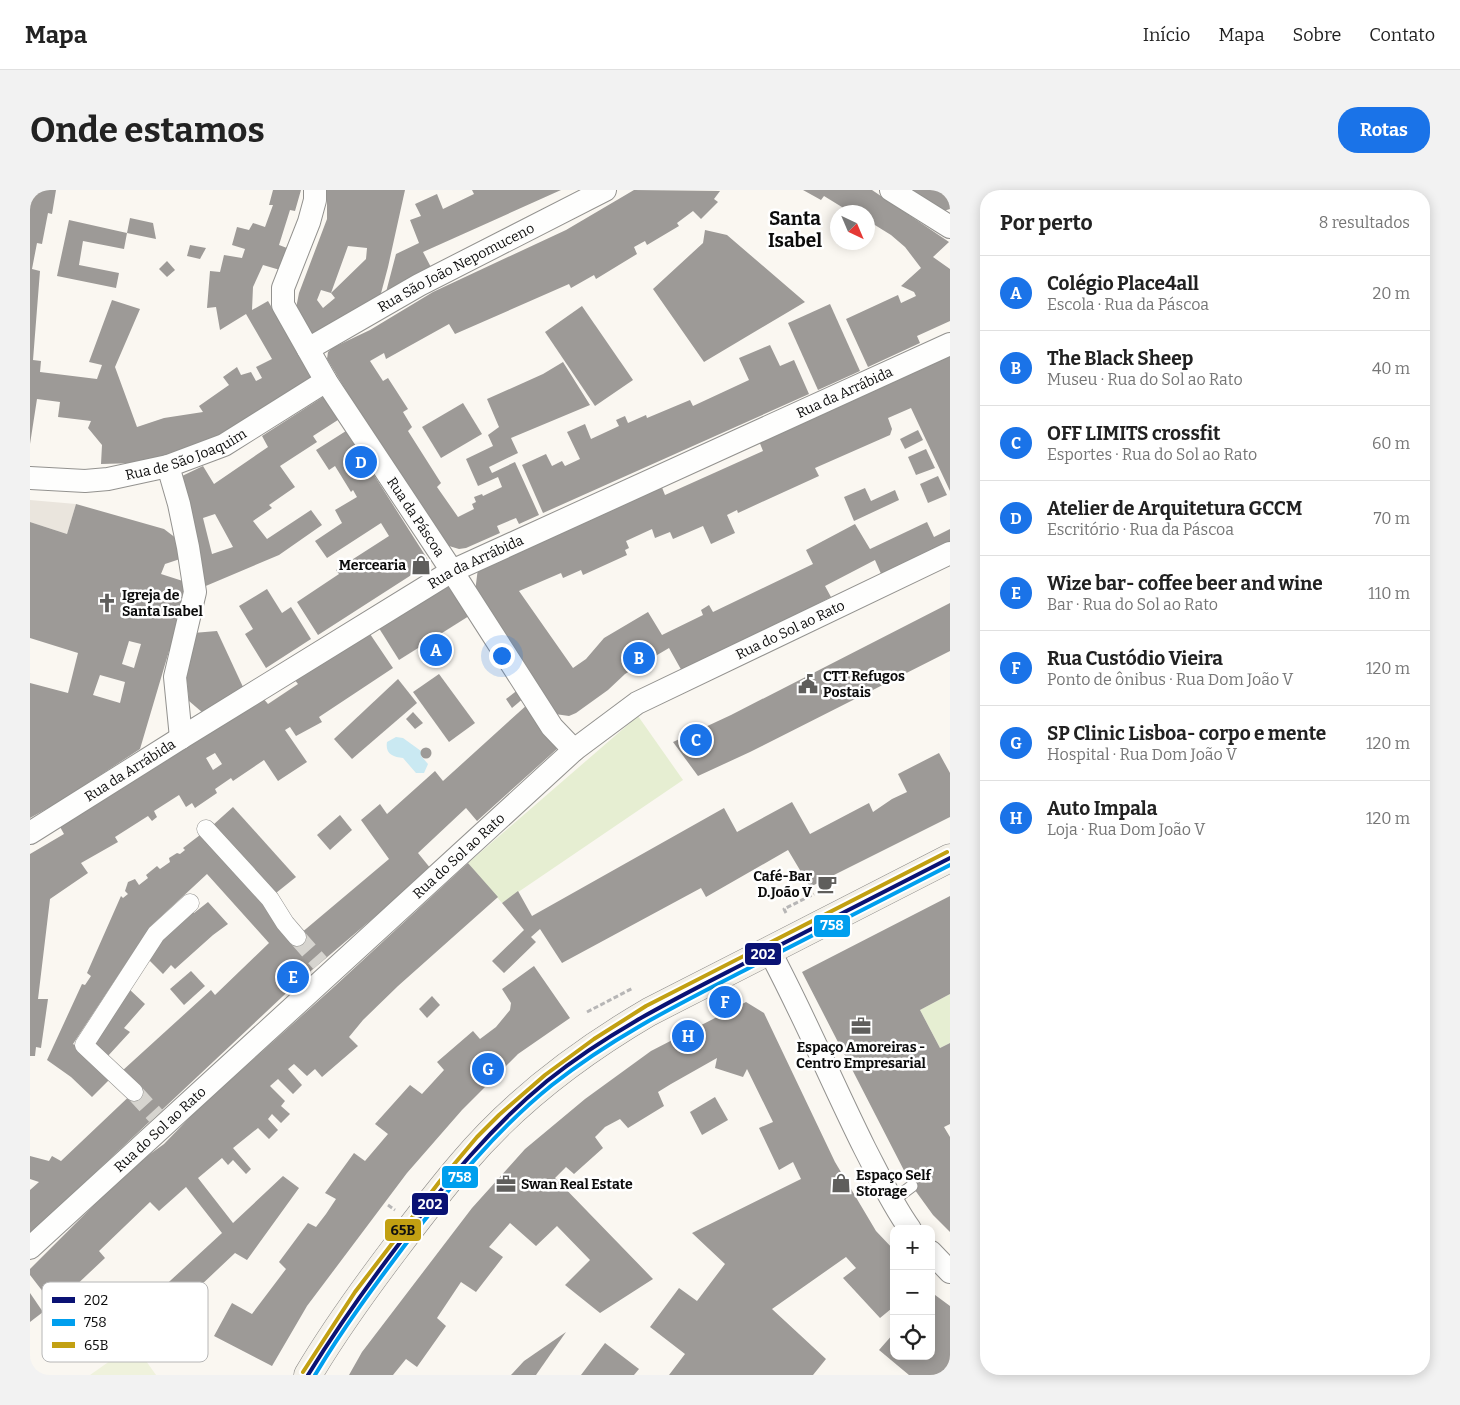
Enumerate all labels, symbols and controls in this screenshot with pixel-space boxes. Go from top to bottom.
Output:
text: Mapa [25,21,87,49]
text: Início [1143,24,1190,46]
text: Mapa [1218,24,1265,46]
text: Sobre [1293,24,1341,46]
text: Contato [1369,24,1435,46]
button: Rotas [1338,107,1430,153]
text: Onde estamos [30,109,265,151]
north arrow [830,205,875,250]
district label: Santa Isabel [768,207,822,252]
text: Por perto [1000,210,1093,236]
text: 8 resultados [1319,213,1410,232]
street label: Rua São João Nepomuceno [375,219,537,316]
text: Colégio Place4all [1047,272,1199,295]
text: A [1010,284,1022,303]
text: 20 m [1373,284,1410,303]
text: Escola · Rua da Páscoa [1047,295,1209,314]
text: The Black Sheep [1047,347,1193,370]
text: B [1011,359,1021,378]
text: 40 m [1372,359,1410,378]
street label: Rua da Arrábida [794,363,896,421]
text: Museu · Rua do Sol ao Rato [1047,370,1243,389]
text: OFF LIMITS crossfit [1047,422,1221,445]
street label: Rua de São Joaquim [124,424,250,484]
text: C [1011,434,1021,453]
text: 60 m [1372,434,1410,453]
pin: D [345,443,377,481]
text: Esportes · Rua do Sol ao Rato [1047,445,1257,464]
street label: Rua da Páscoa [384,474,449,560]
text: Atelier de Arquitetura GCCM [1047,497,1302,520]
text: D [1010,509,1022,528]
text: 70 m [1374,509,1410,528]
text: Escritório · Rua da Páscoa [1047,520,1234,539]
street label: Rua da Arrábida [425,531,526,592]
shop icon: Mercearia [410,554,432,576]
place label: Mercearia [339,557,406,574]
text: Wize bar- coffee beer and wine [1047,572,1323,595]
text: E [1011,584,1021,603]
text: 110 m [1368,584,1410,603]
place label: Igreja de Santa Isabel [122,587,203,620]
church icon: Igreja de Santa Isabel [96,592,118,614]
text: Bar · Rua do Sol ao Rato [1047,595,1218,614]
street label: Rua do Sol ao Rato [733,596,847,663]
pin: A [420,631,452,669]
pin: B [623,639,655,677]
your location [489,643,515,669]
text: Rua Custódio Vieira [1047,647,1223,670]
text: F [1012,659,1021,678]
text: 120 m [1366,659,1410,678]
place label: CTT Refugos Postais [823,668,905,701]
text: Ponto de ônibus · Rua Dom João V [1047,670,1293,689]
public building icon: CTT Refugos Postais [797,673,819,695]
pin: C [680,721,712,759]
text: SP Clinic Lisboa- corpo e mente [1047,722,1326,745]
text: G [1010,734,1022,753]
text: 120 m [1366,734,1410,753]
street label: Rua da Arrábida [81,735,179,805]
text: Hospital · Rua Dom João V [1047,745,1237,764]
text: Auto Impala [1047,797,1157,820]
street label: Rua do Sol ao Rato [409,809,508,902]
text: H [1010,809,1022,828]
text: 120 m [1366,809,1410,828]
text: Loja · Rua Dom João V [1047,820,1205,839]
place label: Café-Bar D.João V [753,868,812,901]
cafe icon: Café-Bar D.João V [816,873,838,895]
line badge: 758 [813,914,851,938]
text: 758 [820,917,844,934]
line badge: 202 [744,942,782,966]
text: 202 [751,946,775,963]
pin: E [277,958,309,996]
pin: F [709,983,741,1021]
office icon: Espaço Amoreiras - Centro Empresarial [850,1015,872,1037]
pin: H [672,1017,704,1055]
place label: Espaço Amoreiras - Centro Empresarial [796,1039,927,1072]
pin: G [472,1050,504,1088]
street label: Rua do Sol ao Rato [110,1083,209,1175]
line badge: 758 [441,1165,479,1189]
place label: Espaço Self Storage [856,1167,931,1200]
text: 758 [448,1169,472,1186]
shop icon: Espaço Self Storage [830,1172,852,1194]
office icon: Swan Real Estate [495,1173,517,1195]
place label: Swan Real Estate [521,1176,633,1193]
line badge: 202 [411,1192,449,1216]
text: 202 [418,1196,442,1213]
line badge: 65B [384,1218,422,1242]
text: 65B [391,1222,415,1239]
map controls [890,1225,935,1360]
button: + [890,1225,935,1270]
button: − [890,1270,935,1315]
legend [42,1282,208,1362]
text: 202 [84,1292,108,1309]
text: 758 [84,1314,107,1331]
button: locate [890,1315,935,1360]
text: 65B [84,1337,108,1354]

